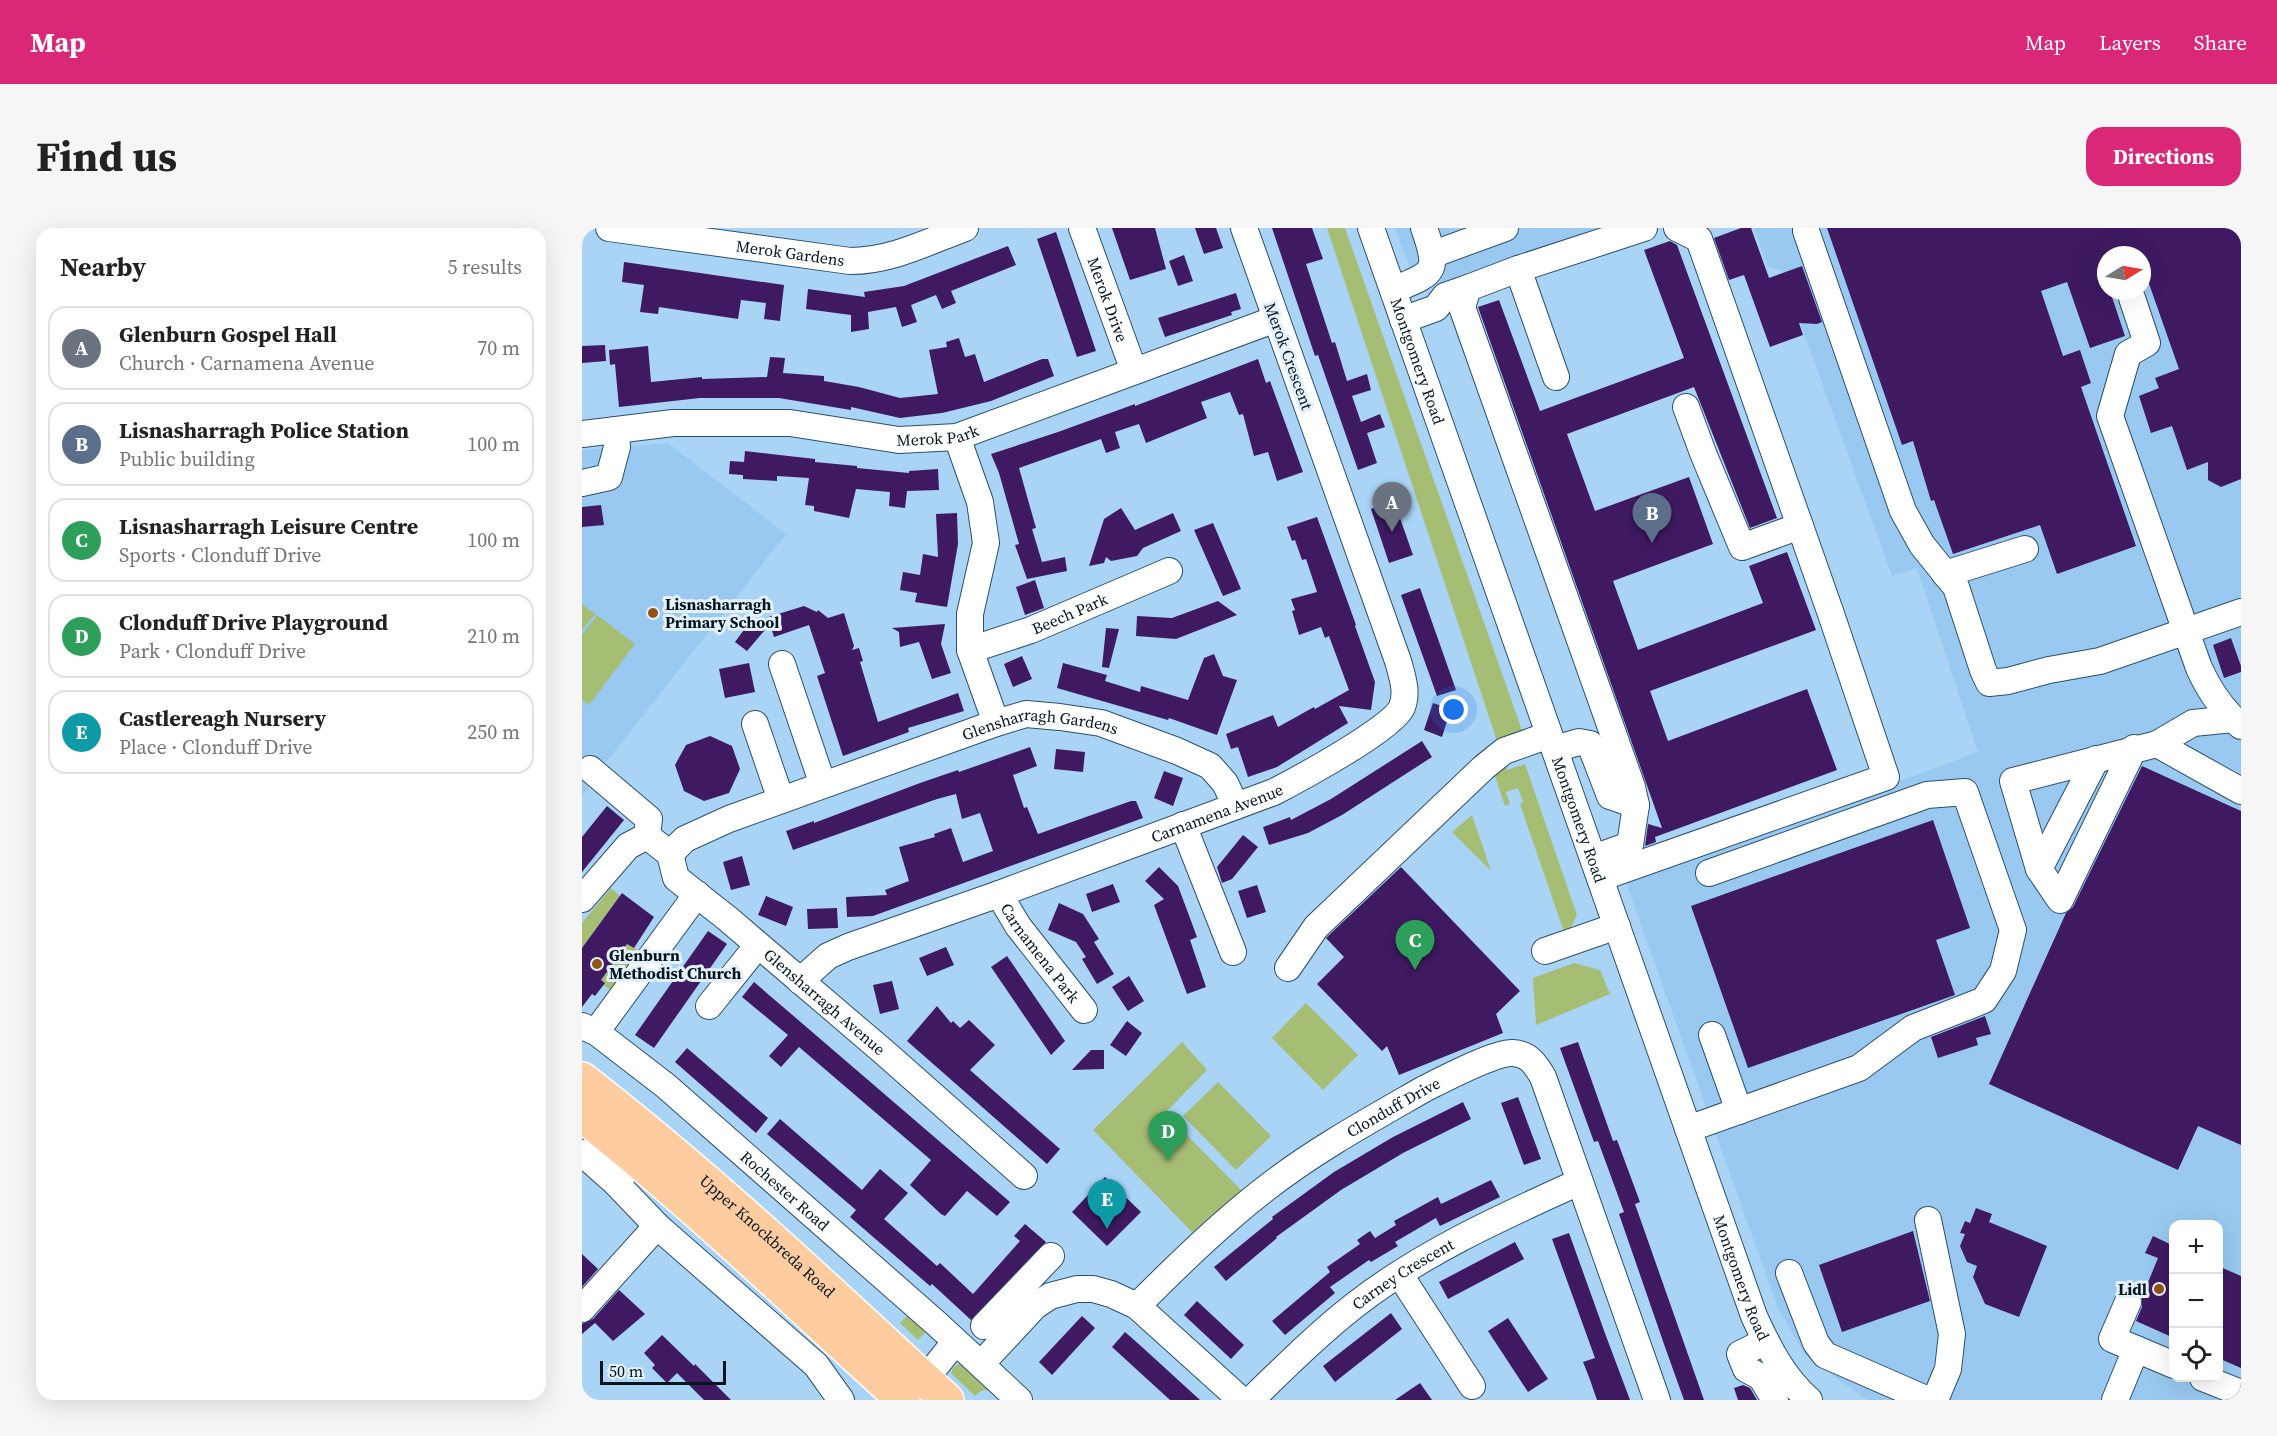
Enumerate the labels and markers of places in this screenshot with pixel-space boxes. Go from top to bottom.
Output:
pin: A [1372,482,1412,532]
pin: B [1632,494,1672,543]
place label: Lisnasharragh Primary School [665,593,779,633]
marker: Lisnasharragh Primary School [646,606,660,620]
pin: C [1396,920,1434,970]
place label: Glenburn Methodist Church [609,944,741,984]
marker: Glenburn Methodist Church [590,957,604,971]
pin: D [1148,1112,1188,1161]
pin: E [1088,1180,1126,1229]
place label: Lidl [2118,1278,2147,1300]
marker: Lidl [2152,1282,2166,1296]

